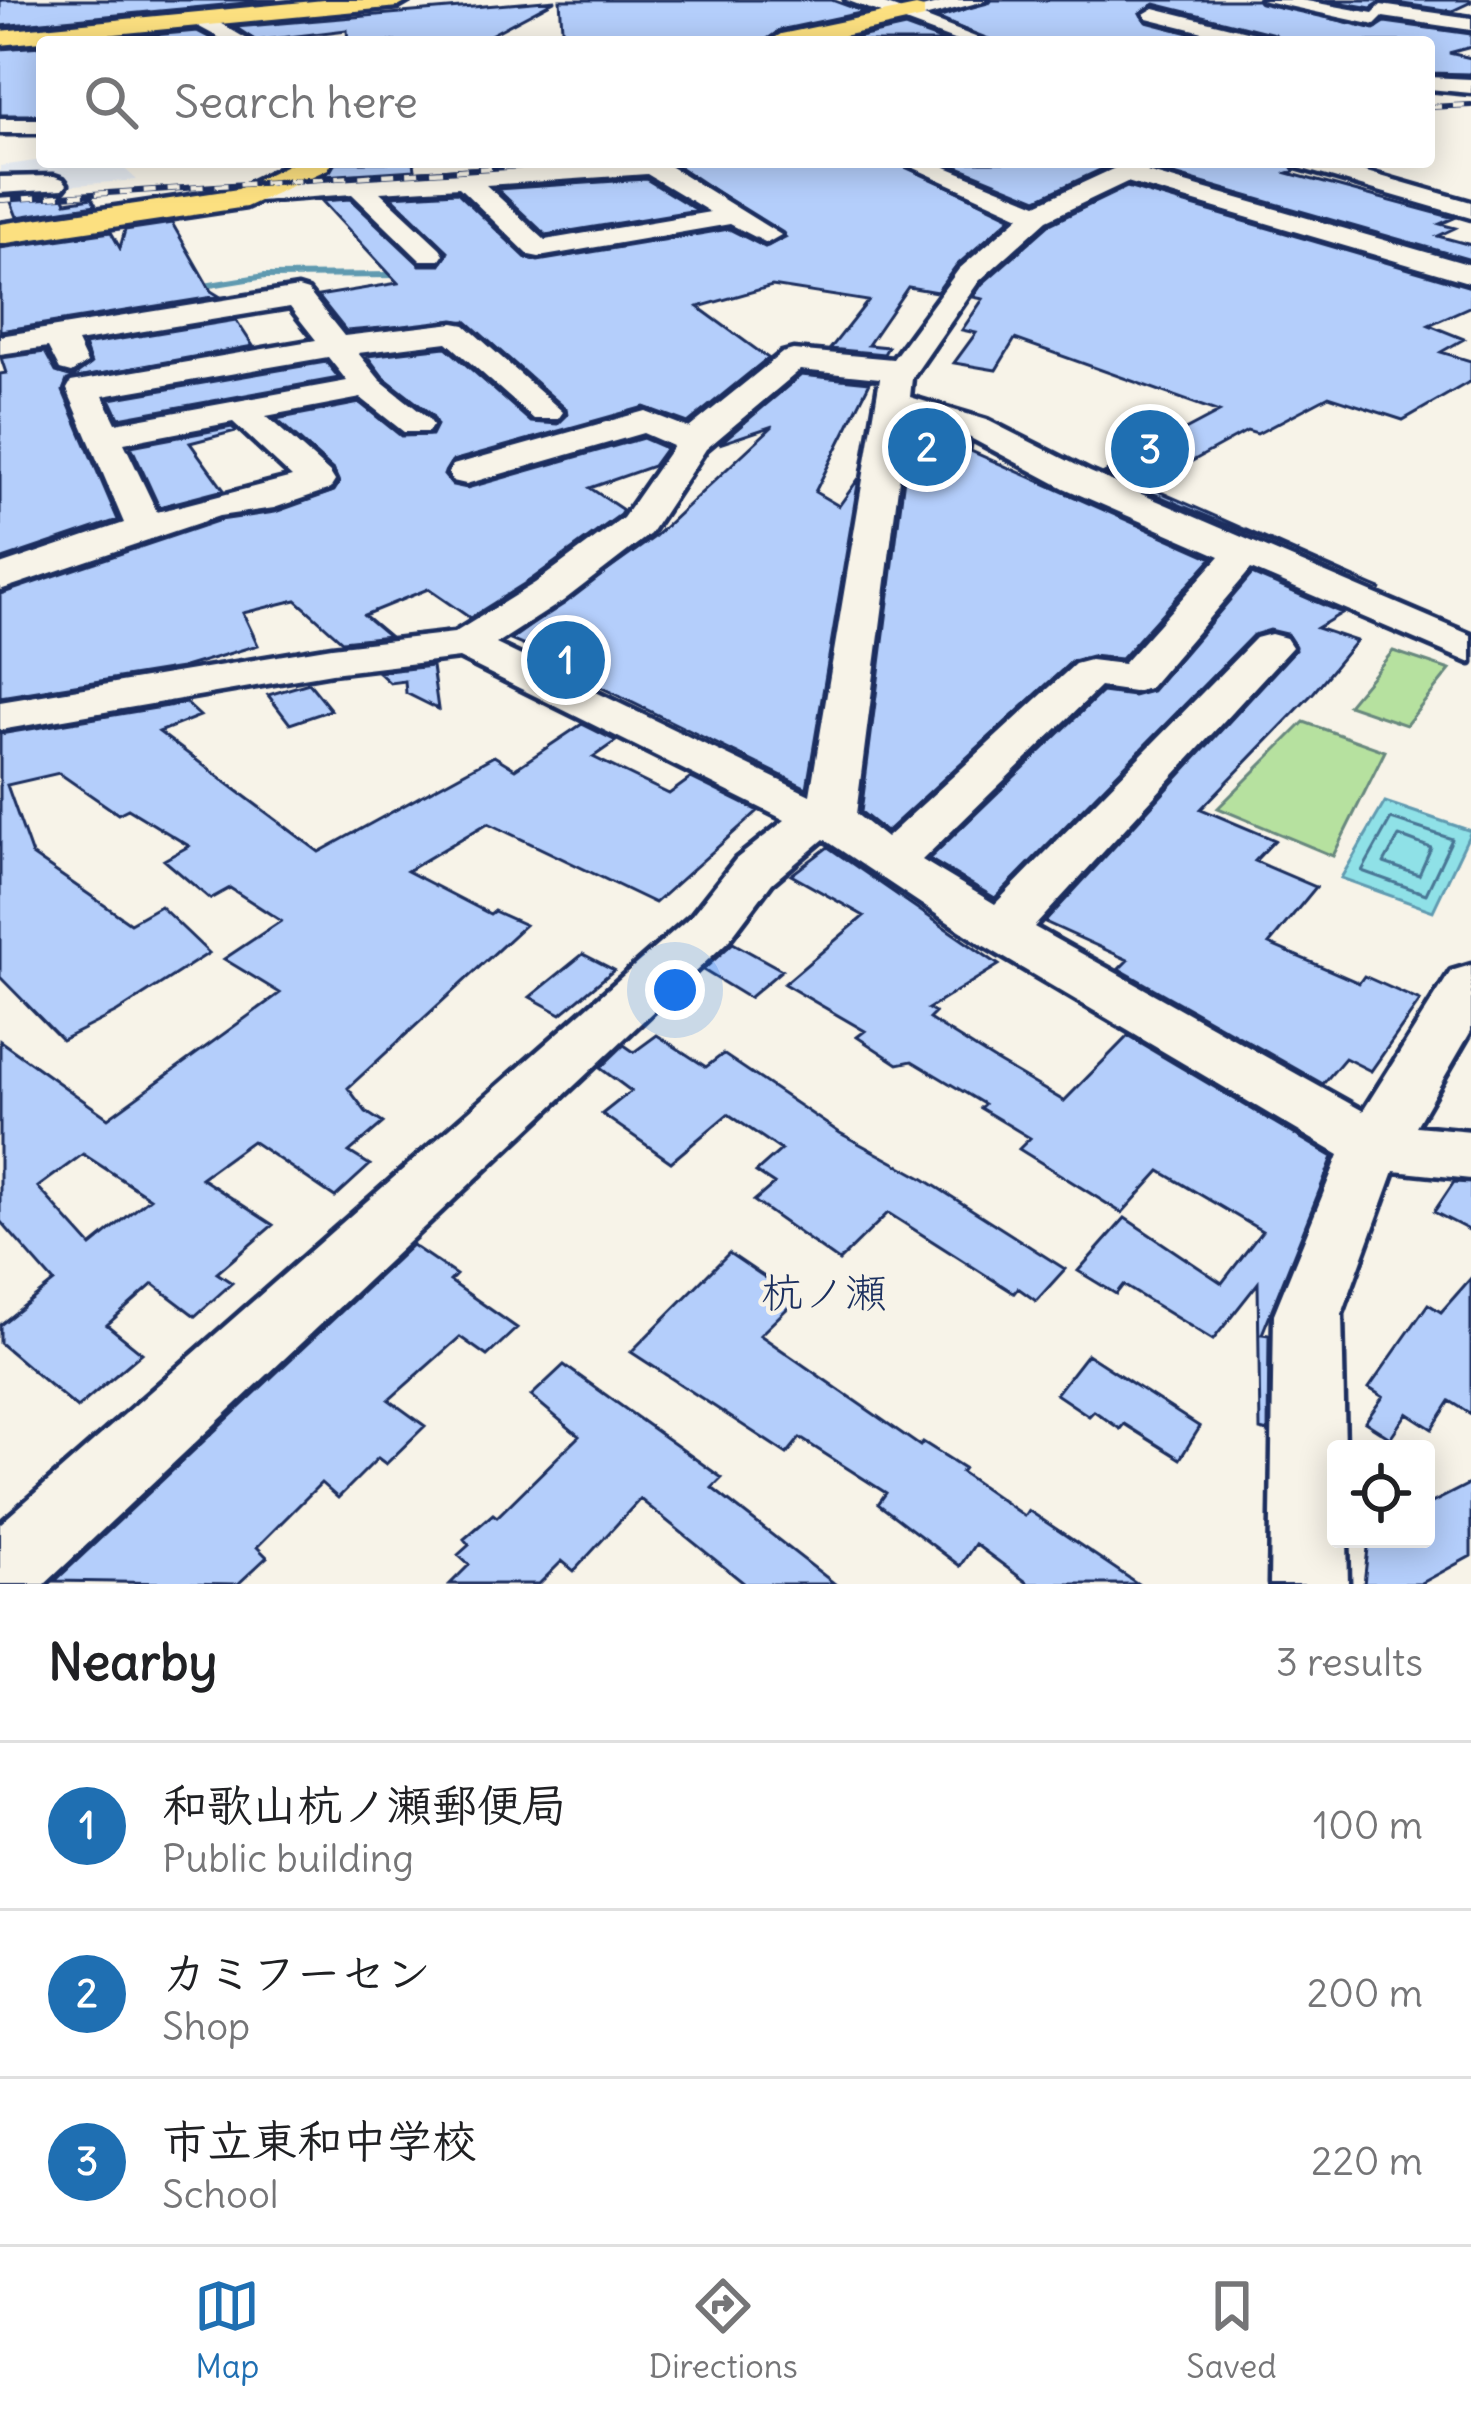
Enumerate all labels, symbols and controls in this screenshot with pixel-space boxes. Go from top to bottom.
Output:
search box [36,36,1435,168]
icon: search [78,69,144,135]
text: Search here [174,74,418,130]
pin: 2 [888,402,966,492]
pin: 3 [1111,404,1189,494]
pin: 1 [527,615,605,705]
your location [645,960,705,1020]
district label: 杭ノ瀬 [761,1266,887,1318]
map controls [1327,1440,1435,1548]
button: locate [1327,1440,1435,1548]
text: Nearby [48,1630,217,1694]
text: 3 results [1276,1638,1423,1687]
text: 和歌山杭ノ瀬郵便局 [162,1777,567,1833]
text: 1 [79,1801,95,1850]
text: 100 m [1313,1801,1423,1850]
text: Public building [162,1834,414,1883]
text: カミフーセン [162,1945,431,2001]
text: 2 [76,1969,98,2018]
text: 200 m [1307,1969,1423,2018]
text: Shop [162,2002,250,2051]
text: 市立東和中学校 [162,2113,477,2169]
text: 3 [76,2137,98,2186]
text: 220 m [1311,2137,1423,2186]
text: School [162,2170,279,2219]
tab: Map [194,2273,260,2387]
tab: Directions [649,2273,798,2387]
tab: Saved [1186,2273,1277,2387]

